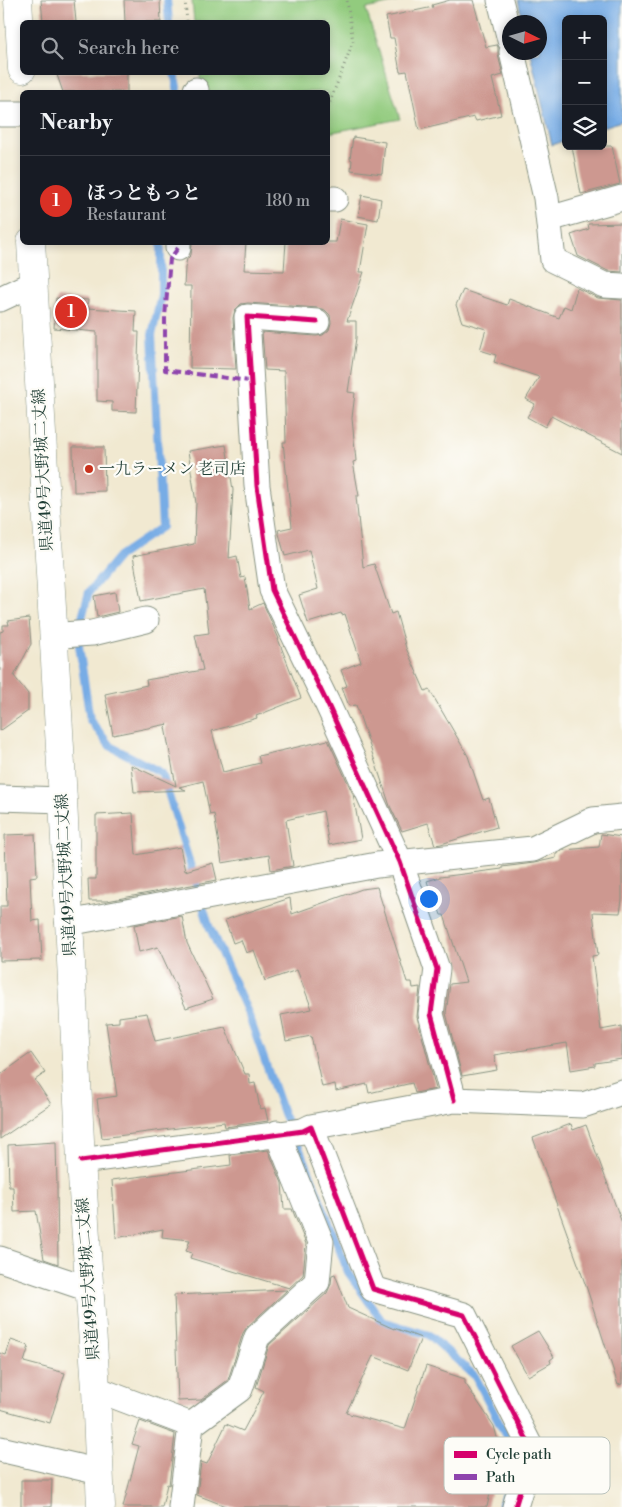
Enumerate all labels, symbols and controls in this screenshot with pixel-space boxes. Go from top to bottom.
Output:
north arrow [502,15,547,60]
map controls [562,15,607,150]
button: + [562,15,607,60]
search box [20,20,330,75]
icon: search [38,34,66,62]
text: Search here [78,36,179,60]
button: − [562,60,607,105]
button: layers [562,105,607,150]
text: Nearby [40,110,113,136]
text: ほっともっと [87,181,201,205]
text: 1 [52,191,60,211]
text: 180 m [266,191,310,211]
text: Restaurant [87,205,166,225]
pin: 1 [55,293,87,331]
street label: 県道49号大野城二丈線 [29,388,57,552]
place label: 一九ラーメン 老司店 [99,459,246,479]
marker: 一九ラーメン 老司店 [83,463,95,475]
street label: 県道49号大野城二丈線 [52,793,80,957]
your location [416,886,442,912]
street label: 県道49号大野城二丈線 [72,1197,104,1361]
legend [444,1437,610,1494]
text: Cycle path [486,1446,552,1464]
text: Path [486,1469,516,1487]

